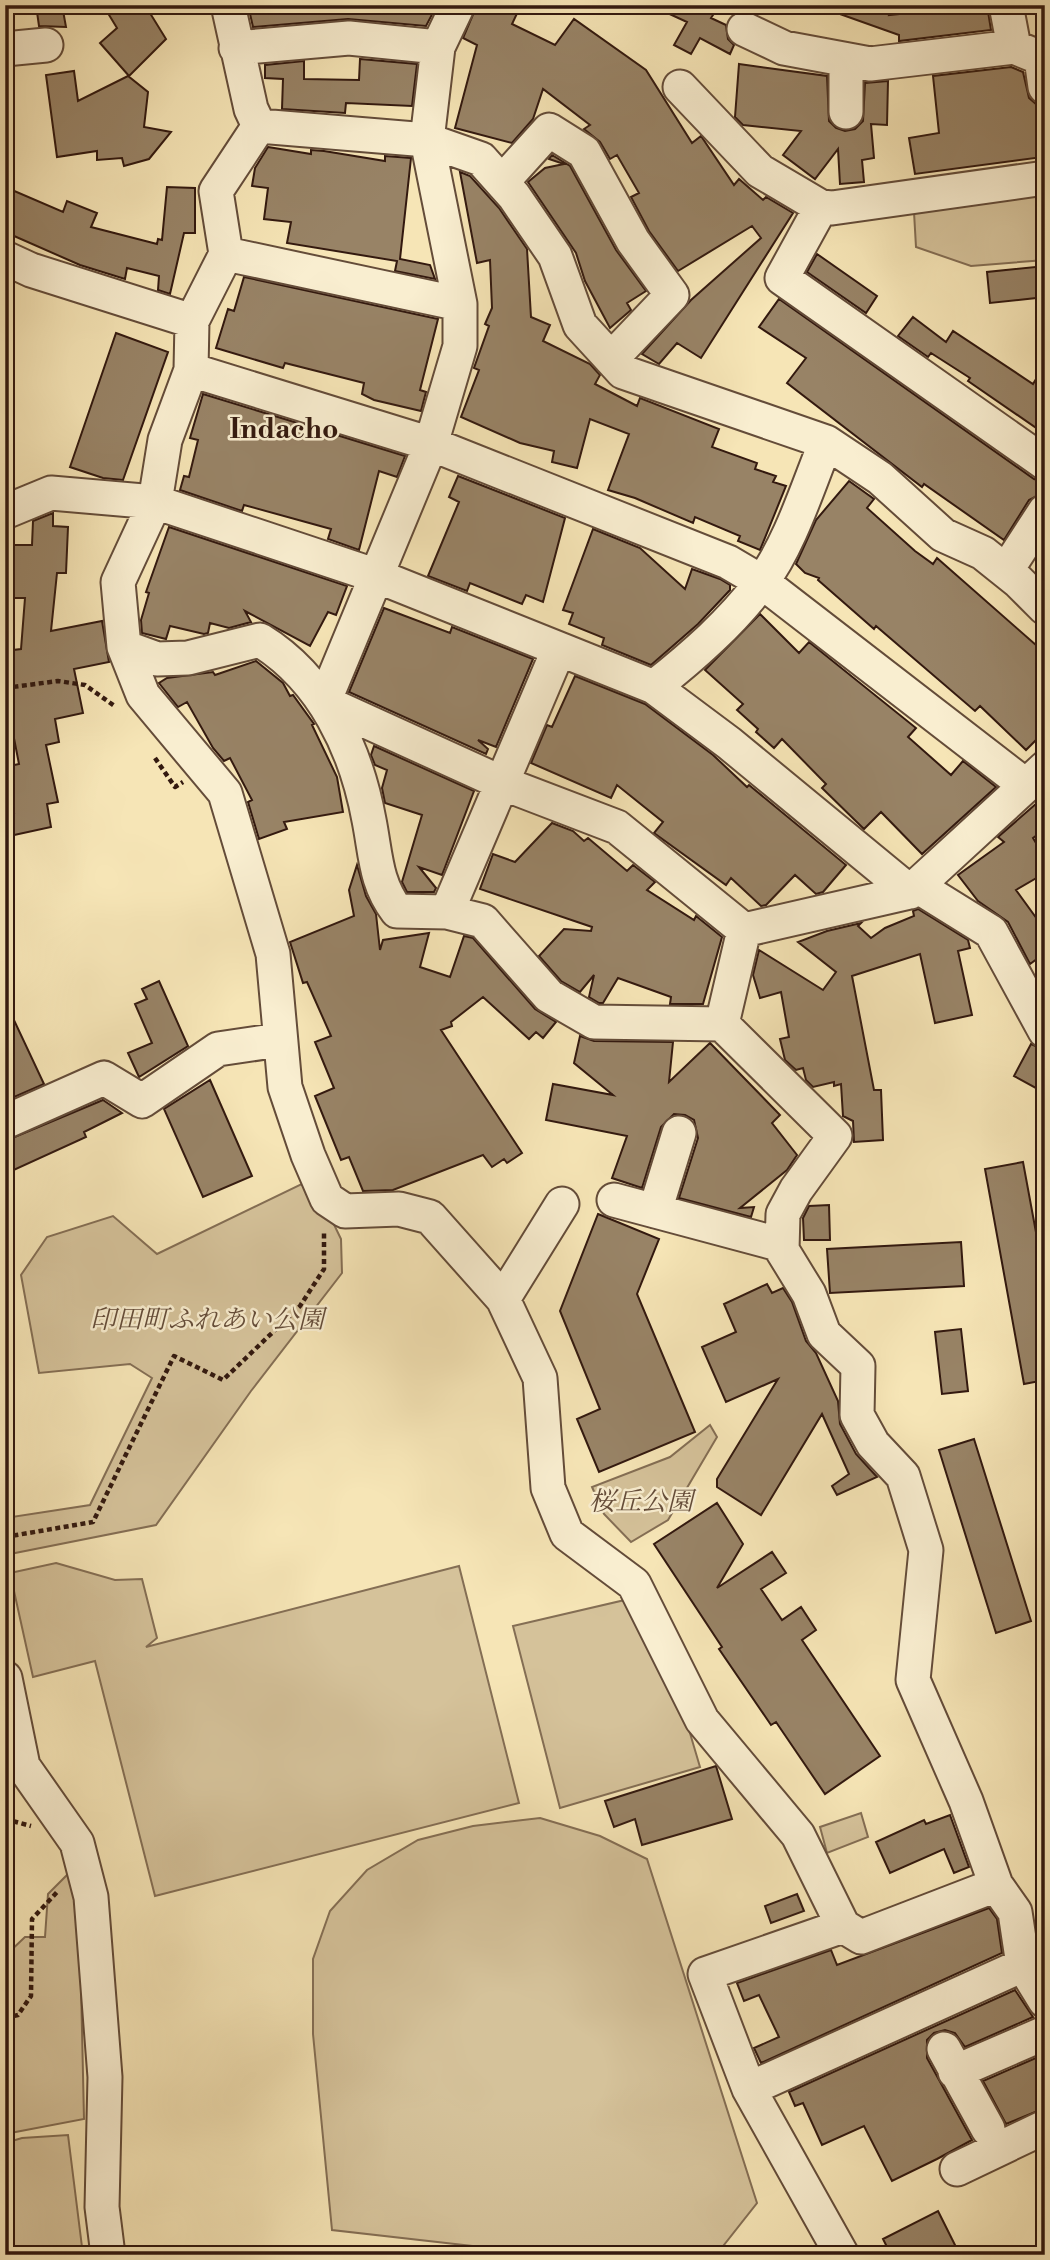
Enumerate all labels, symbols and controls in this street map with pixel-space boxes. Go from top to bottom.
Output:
district label: Indacho [230,412,338,447]
park label: 印田町ふれあい公園 [90,1304,328,1336]
park label: 桜丘公園 [589,1486,697,1518]

